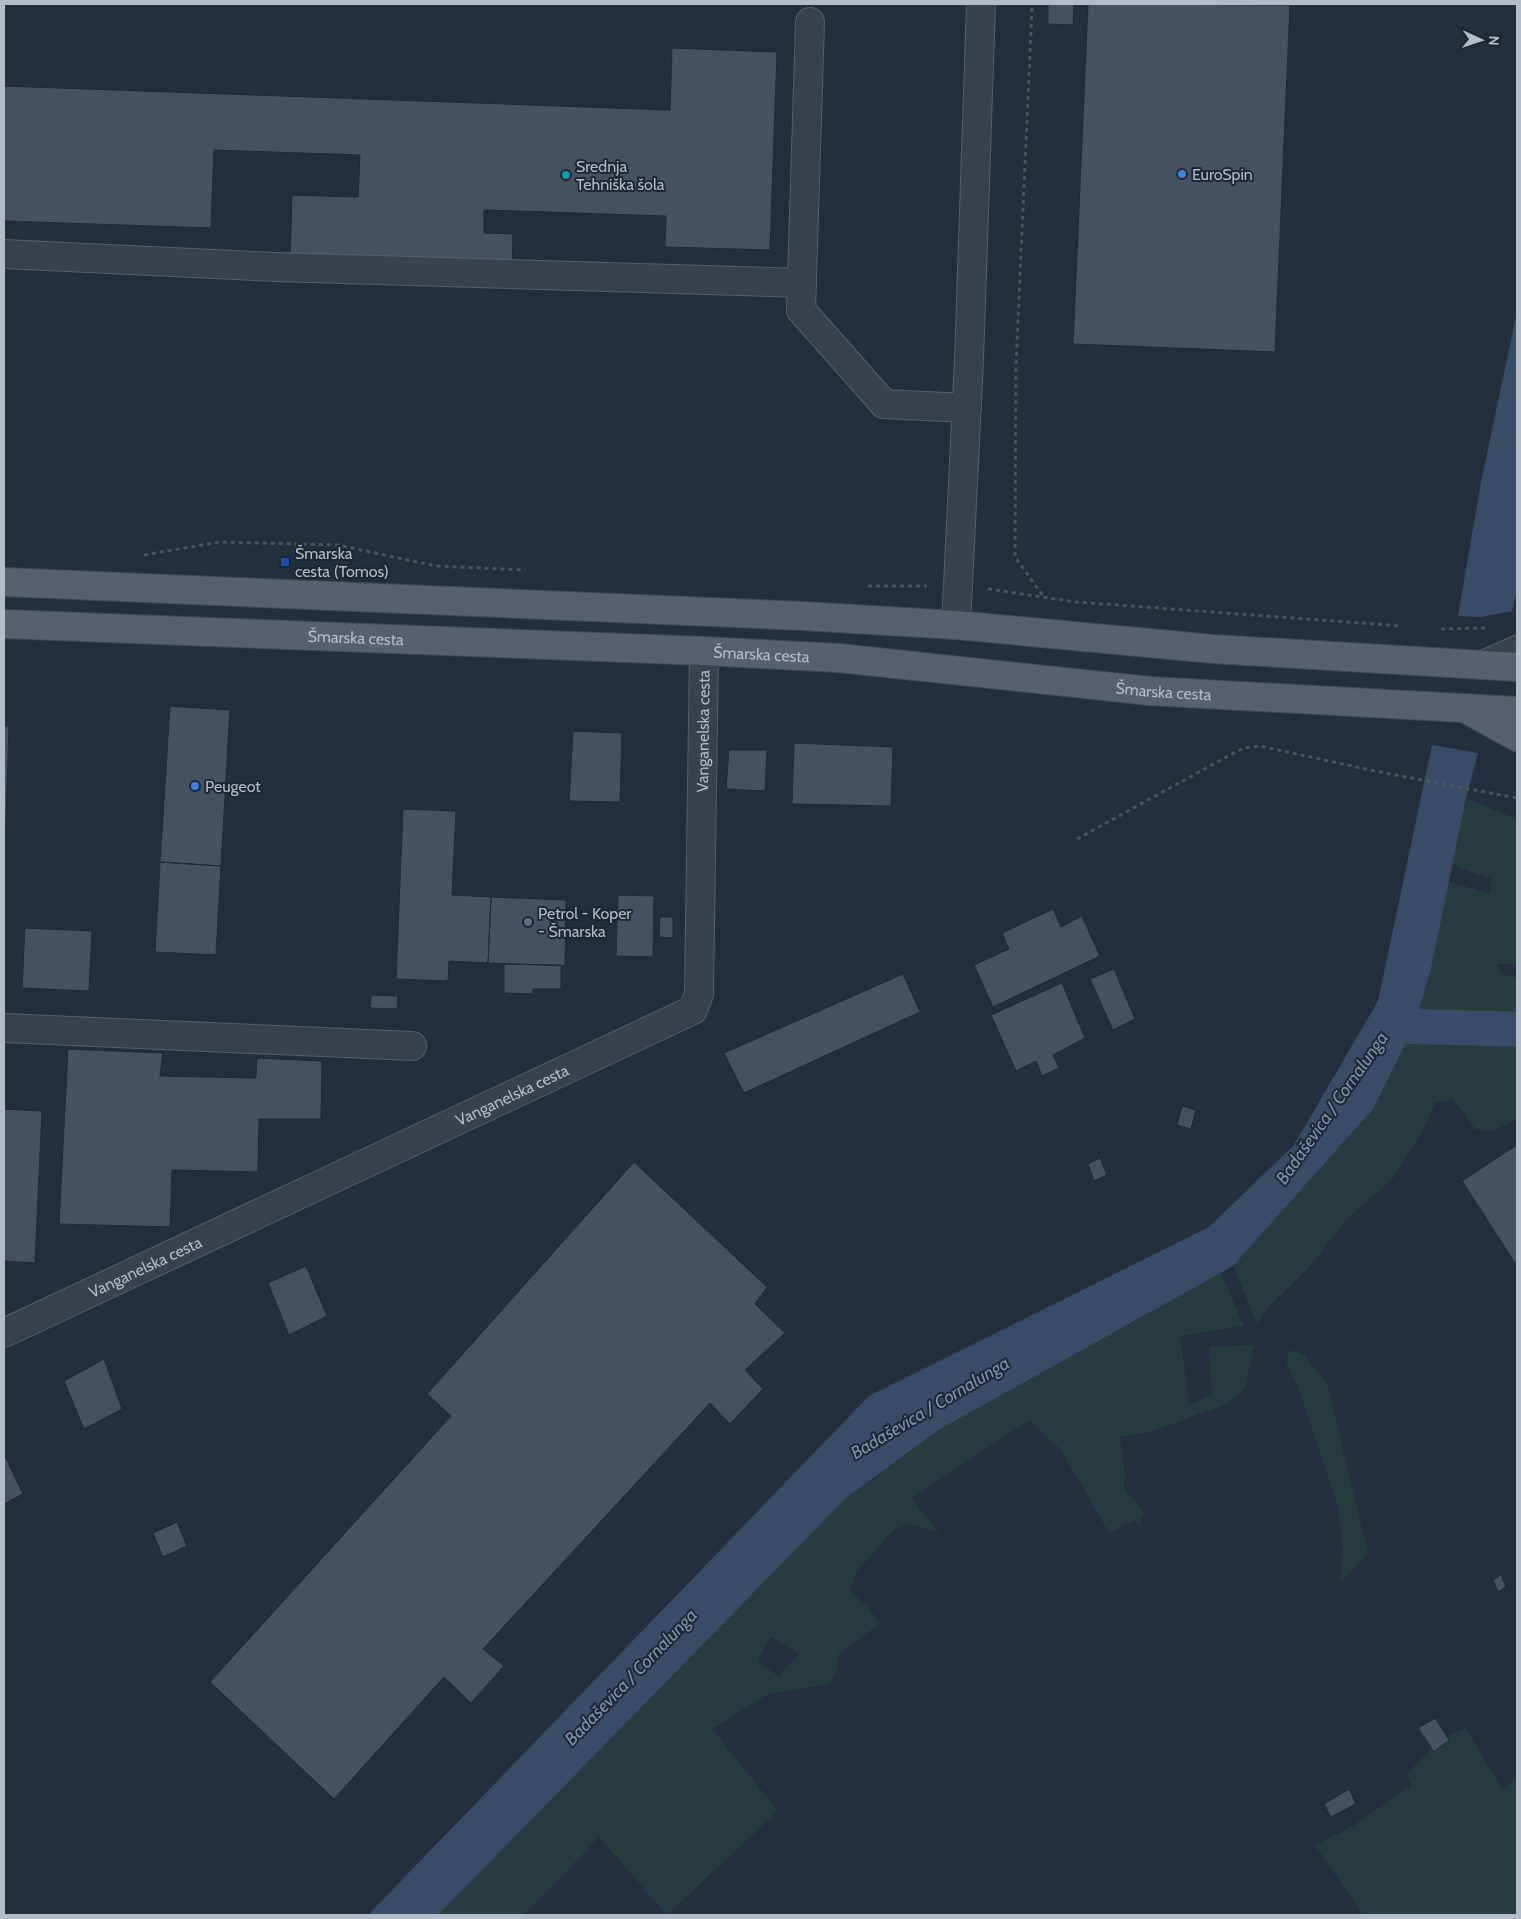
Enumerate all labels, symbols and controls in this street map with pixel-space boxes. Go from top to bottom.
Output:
north arrow [1456,15,1506,65]
text: N [1485,35,1503,46]
place label: Srednja Tehniška šola [576,157,665,194]
place label: EuroSpin [1192,165,1253,184]
marker: EuroSpin [1176,168,1188,180]
marker: Srednja Tehniška šola [560,169,572,181]
place label: Šmarska cesta (Tomos) [295,544,389,581]
marker: Šmarska cesta (Tomos) [279,556,291,568]
street label: Šmarska cesta [307,627,404,649]
street label: Šmarska cesta [713,642,810,666]
street label: Vanganelska cesta [693,669,714,792]
street label: Šmarska cesta [1115,678,1212,704]
place label: Peugeot [205,777,261,796]
marker: Peugeot [189,780,201,792]
place label: Petrol - Koper - Šmarska [538,904,632,941]
marker: Petrol - Koper - Šmarska [522,916,534,928]
water label: Badaševica / Cornalunga [1271,1027,1393,1189]
street label: Vanganelska cesta [453,1061,572,1130]
street label: Vanganelska cesta [86,1233,205,1302]
water label: Badaševica / Cornalunga [847,1352,1013,1464]
water label: Badaševica / Cornalunga [560,1604,702,1750]

